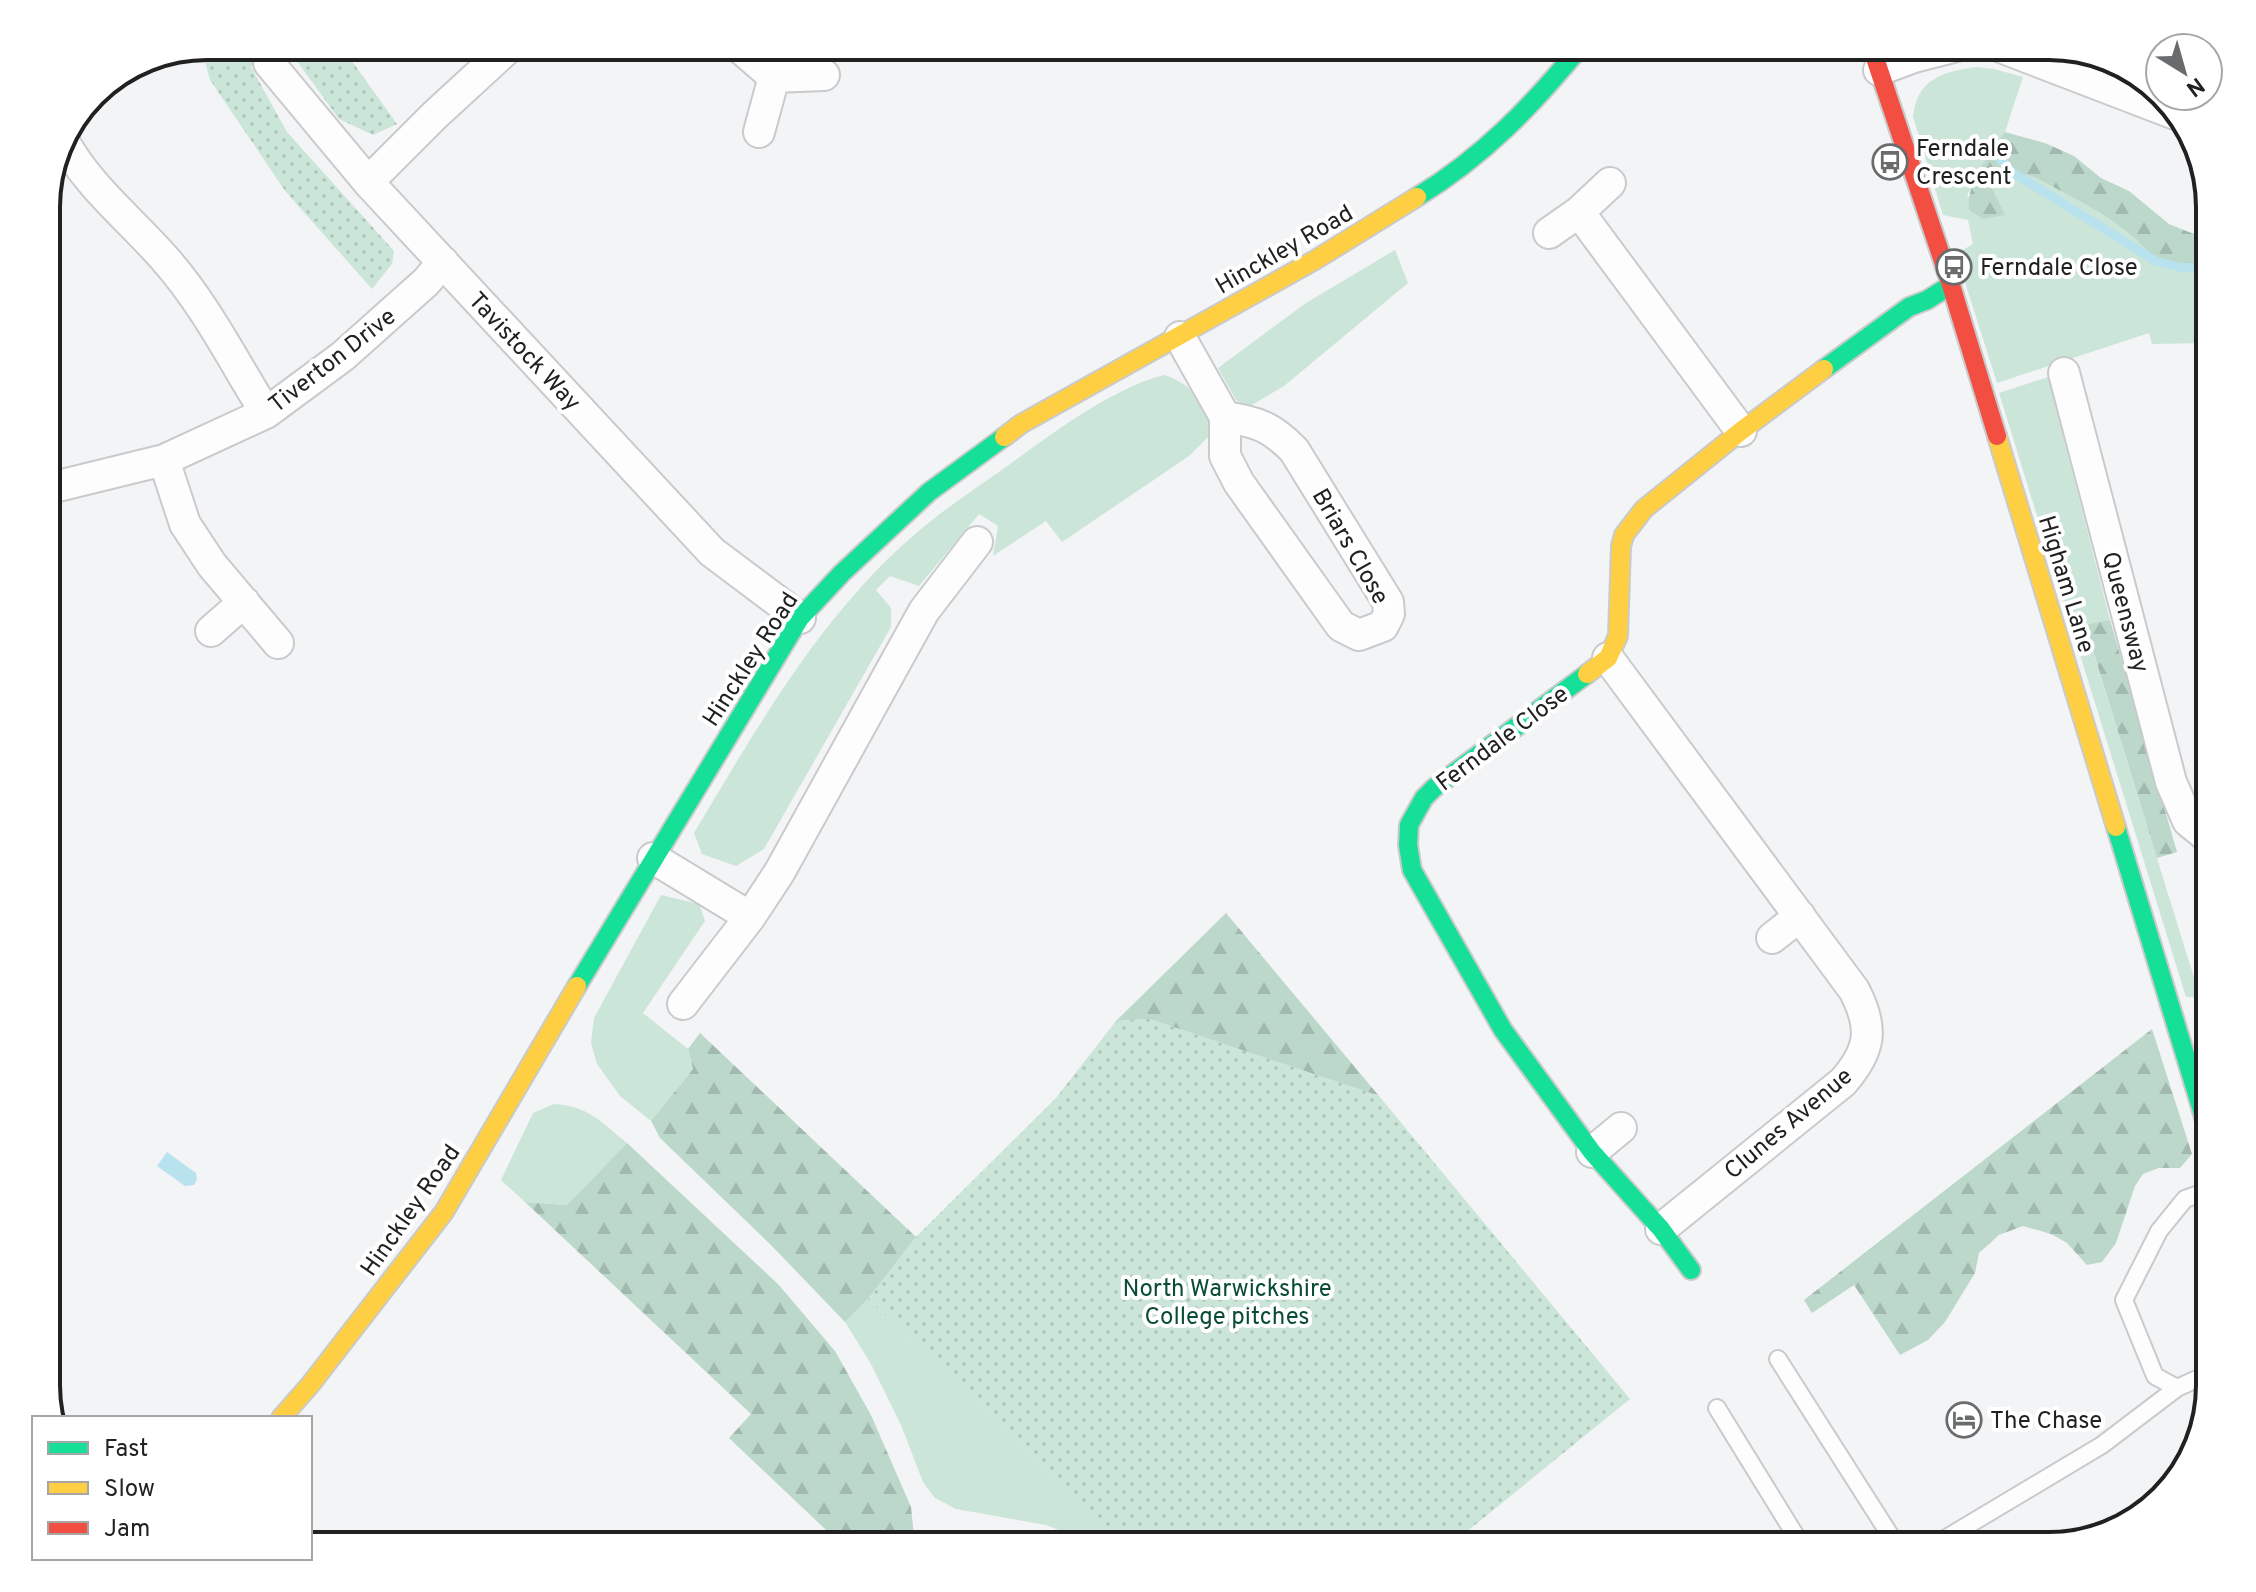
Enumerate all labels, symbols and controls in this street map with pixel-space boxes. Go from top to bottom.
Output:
north arrow [2144,32,2224,112]
text: N [2180,70,2209,102]
place label: Ferndale Crescent [1916,135,2012,193]
bus stop icon: Ferndale Crescent [1871,143,1909,181]
street label: Hinckley Road [1211,199,1359,302]
bus stop icon: Ferndale Close [1935,248,1973,286]
place label: Ferndale Close [1980,254,2138,284]
street label: Tavistock Way [461,287,586,418]
street label: Tiverton Drive [264,303,403,421]
street label: Briars Close [1304,484,1394,610]
street label: Higham Lane [2030,512,2100,657]
street label: Queensway [2094,549,2155,676]
street label: Hinckley Road [697,587,806,733]
street label: Ferndale Close [1431,680,1575,799]
street label: Clunes Avenue [1719,1062,1860,1187]
street label: Hinckley Road [355,1139,468,1283]
park label: North Warwickshire College pitches [1122,1275,1332,1333]
hotel icon: The Chase [1945,1401,1983,1439]
place label: The Chase [1990,1407,2102,1437]
legend [32,1416,312,1560]
text: Fast [104,1435,148,1465]
text: Slow [104,1475,155,1505]
text: Jam [104,1515,150,1545]

